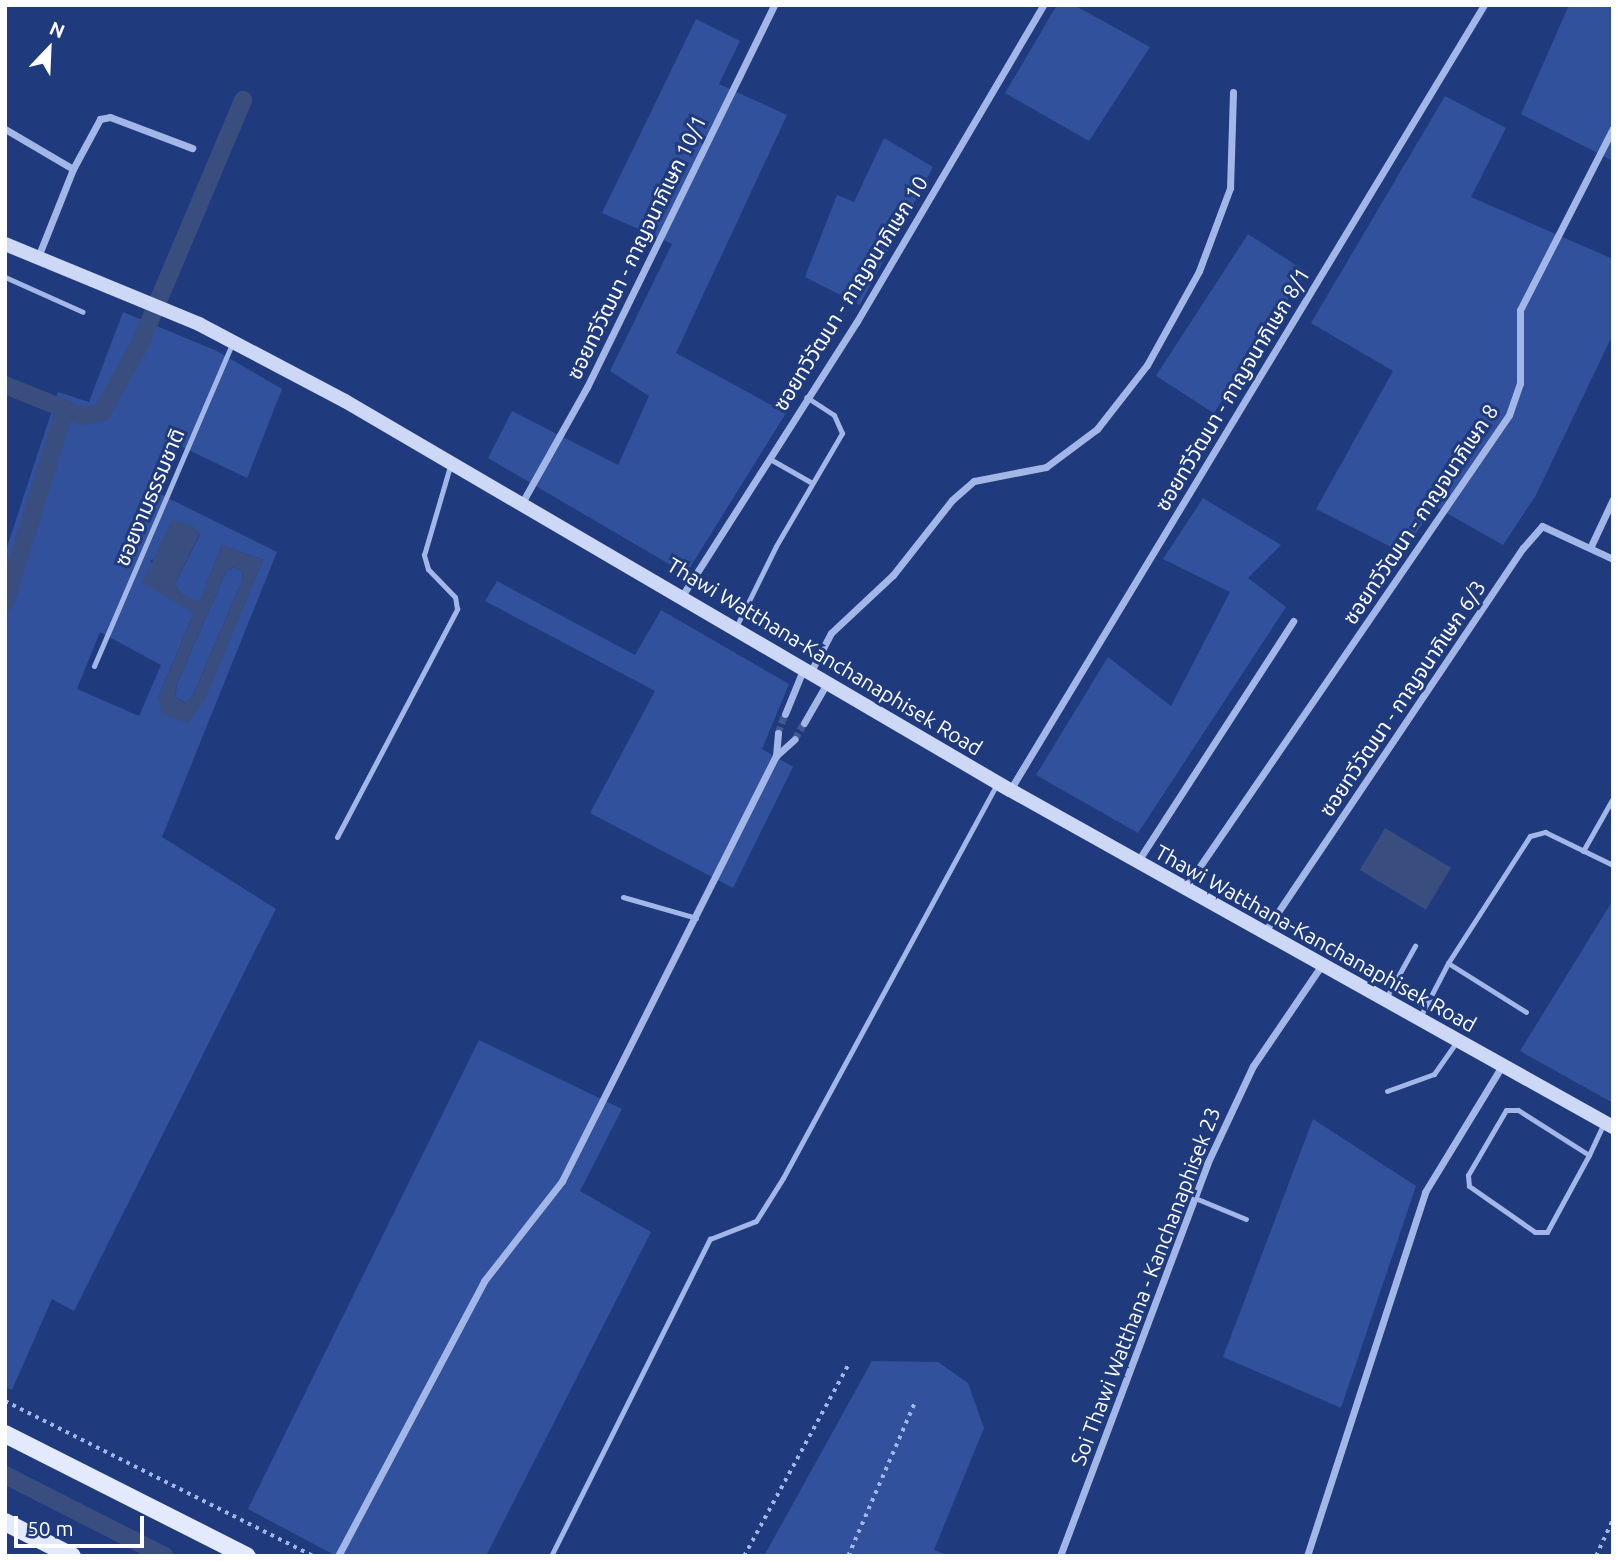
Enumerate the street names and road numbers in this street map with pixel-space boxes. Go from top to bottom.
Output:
street label: ซอยทวีวัฒนา - กาญจนาภิเษก 10/1 [561,111,711,383]
street label: ซอยทวีวัฒนา - กาญจนาภิเษก 10 [767,171,933,415]
street label: ซอยทวีวัฒนา - กาญจนาภิเษก 8/1 [1149,263,1315,515]
street label: ซอยทวีวัฒนา - กาญจนาภิเษก 8 [1337,399,1503,629]
street label: ซอยงามธรรมชาติ [109,424,189,570]
street label: Thawi Watthana-Kanchanaphisek Road [663,552,987,760]
street label: ซอยทวีวัฒนา - กาญจนาภิเษก 6/3 [1313,575,1491,821]
street label: Thawi Watthana-Kanchanaphisek Road [1151,839,1481,1037]
street label: Soi Thawi Watthana - Kanchanaphisek 23 [1065,1103,1225,1469]

